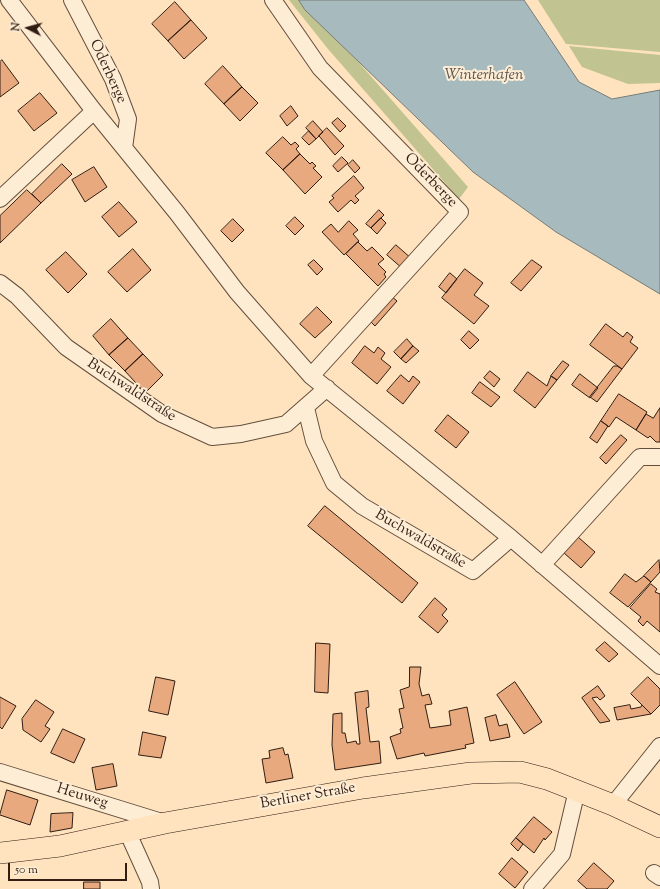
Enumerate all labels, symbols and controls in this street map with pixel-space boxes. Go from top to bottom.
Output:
north arrow [8,8,48,48]
text: N [8,22,24,32]
street label: Oderberge [84,37,130,107]
water label: Winterhafen [445,66,523,86]
street label: Oderberge [400,150,460,212]
street label: Buchwaldstraße [83,356,179,426]
street label: Buchwaldstraße [371,507,469,573]
street label: Berliner Straße [259,780,357,814]
street label: Heuweg [54,781,110,813]
scale bar [10,855,129,881]
text: 50 m [15,861,38,879]

